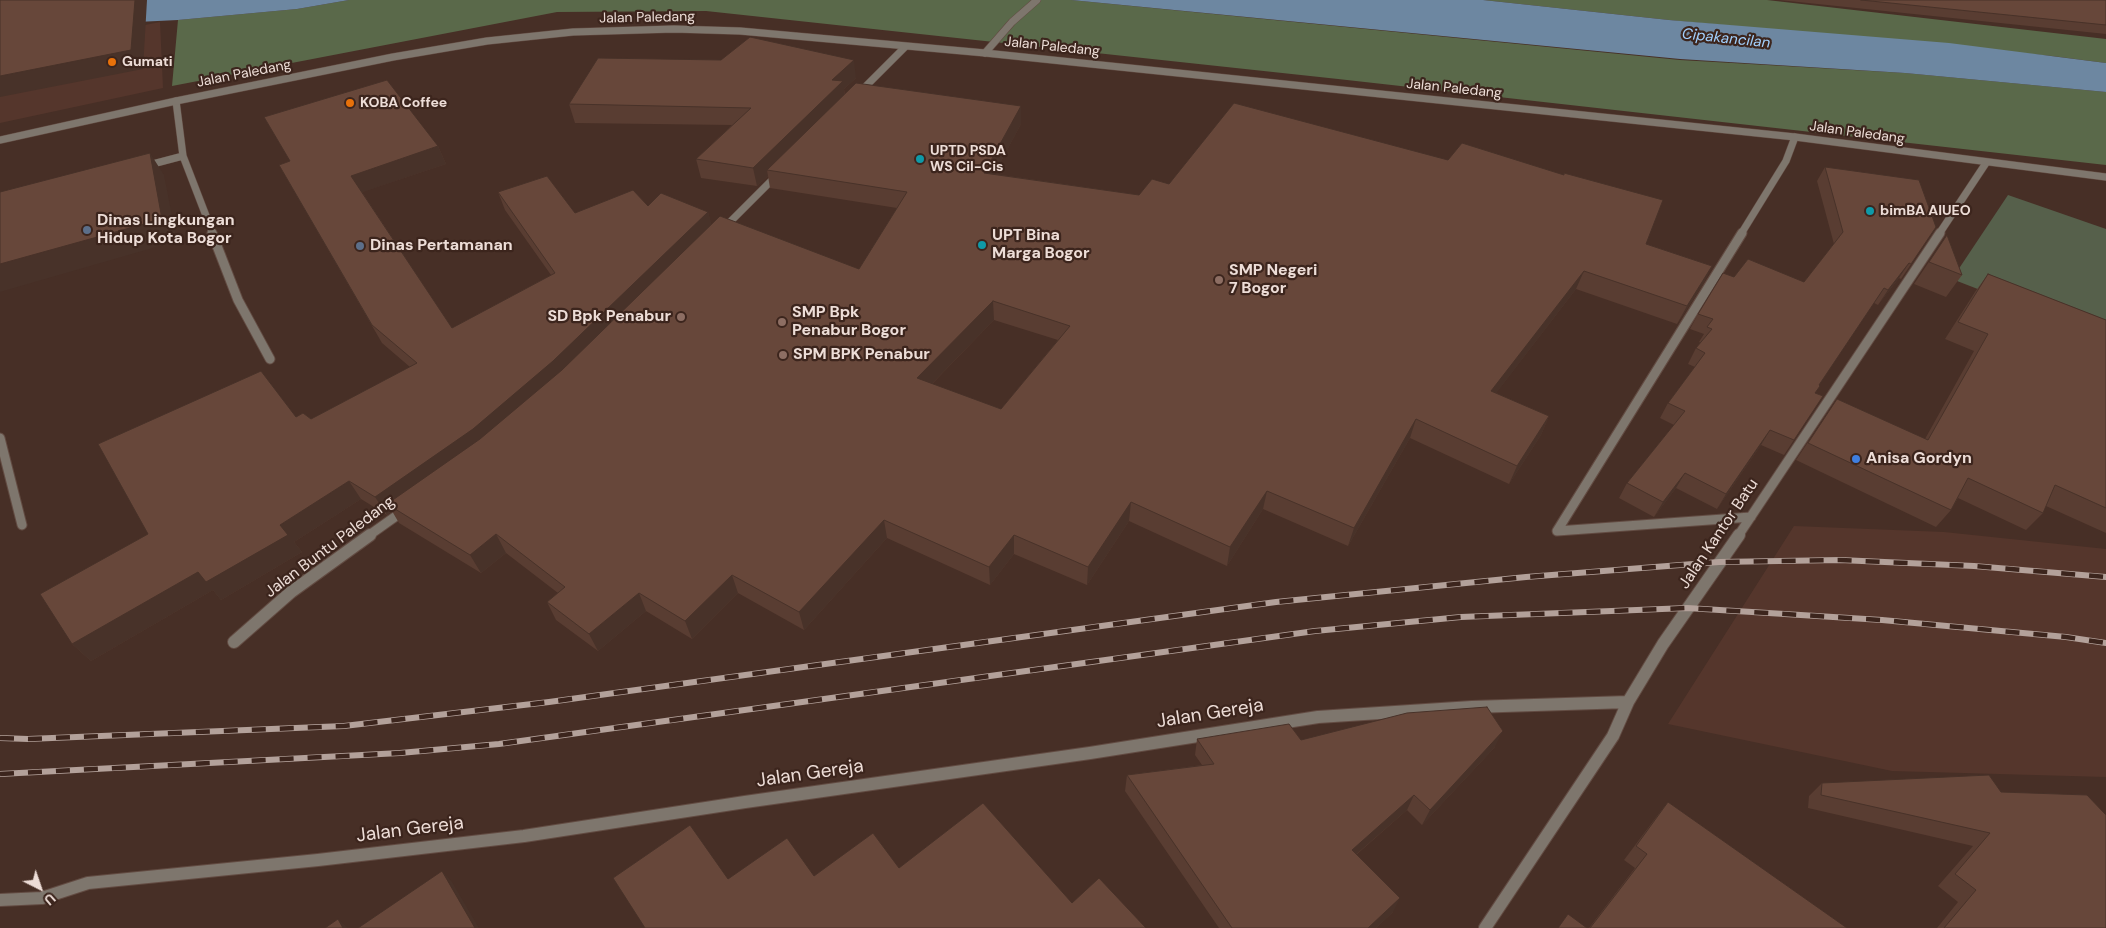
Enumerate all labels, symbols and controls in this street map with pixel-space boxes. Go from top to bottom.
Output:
street label: Jalan Paledang [599,9,695,27]
water label: Cipakancilan [1681,25,1771,53]
street label: Jalan Paledang [1003,34,1101,60]
place label: Gumati [122,54,173,70]
marker: Gumati [106,56,118,68]
street label: Jalan Paledang [195,57,293,91]
street label: Jalan Paledang [1405,76,1503,102]
place label: KOBA Coffee [360,95,447,111]
marker: KOBA Coffee [344,97,356,109]
street label: Jalan Paledang [1808,118,1906,148]
place label: UPTD PSDA WS Cil-Cis [930,143,1006,176]
marker: UPTD PSDA WS Cil-Cis [914,153,926,165]
place label: bimBA AIUEO [1880,203,1971,219]
marker: bimBA AIUEO [1864,205,1876,217]
place label: Dinas Lingkungan Hidup Kota Bogor [97,211,235,249]
marker: Dinas Lingkungan Hidup Kota Bogor [81,224,93,236]
place label: UPT Bina Marga Bogor [992,226,1090,264]
place label: Dinas Pertamanan [370,236,513,256]
marker: UPT Bina Marga Bogor [976,239,988,251]
marker: Dinas Pertamanan [354,240,366,252]
place label: SMP Negeri 7 Bogor [1229,261,1317,299]
marker: SMP Negeri 7 Bogor [1213,274,1225,286]
place label: SMP Bpk Penabur Bogor [792,303,906,341]
place label: SD Bpk Penabur [547,307,671,327]
marker: SD Bpk Penabur [675,311,687,323]
marker: SMP Bpk Penabur Bogor [776,316,788,328]
place label: SPM BPK Penabur [793,345,930,365]
marker: SPM BPK Penabur [777,349,789,361]
place label: Anisa Gordyn [1866,449,1972,469]
marker: Anisa Gordyn [1850,453,1862,465]
street label: Jalan Kantor Batu [1675,475,1763,593]
street label: Jalan Buntu Paledang [261,492,399,602]
street label: Jalan Gereja [1155,694,1265,734]
street label: Jalan Gereja [755,755,865,793]
street label: Jalan Gereja [355,812,465,848]
north arrow [15,863,65,913]
text: U [40,889,59,909]

